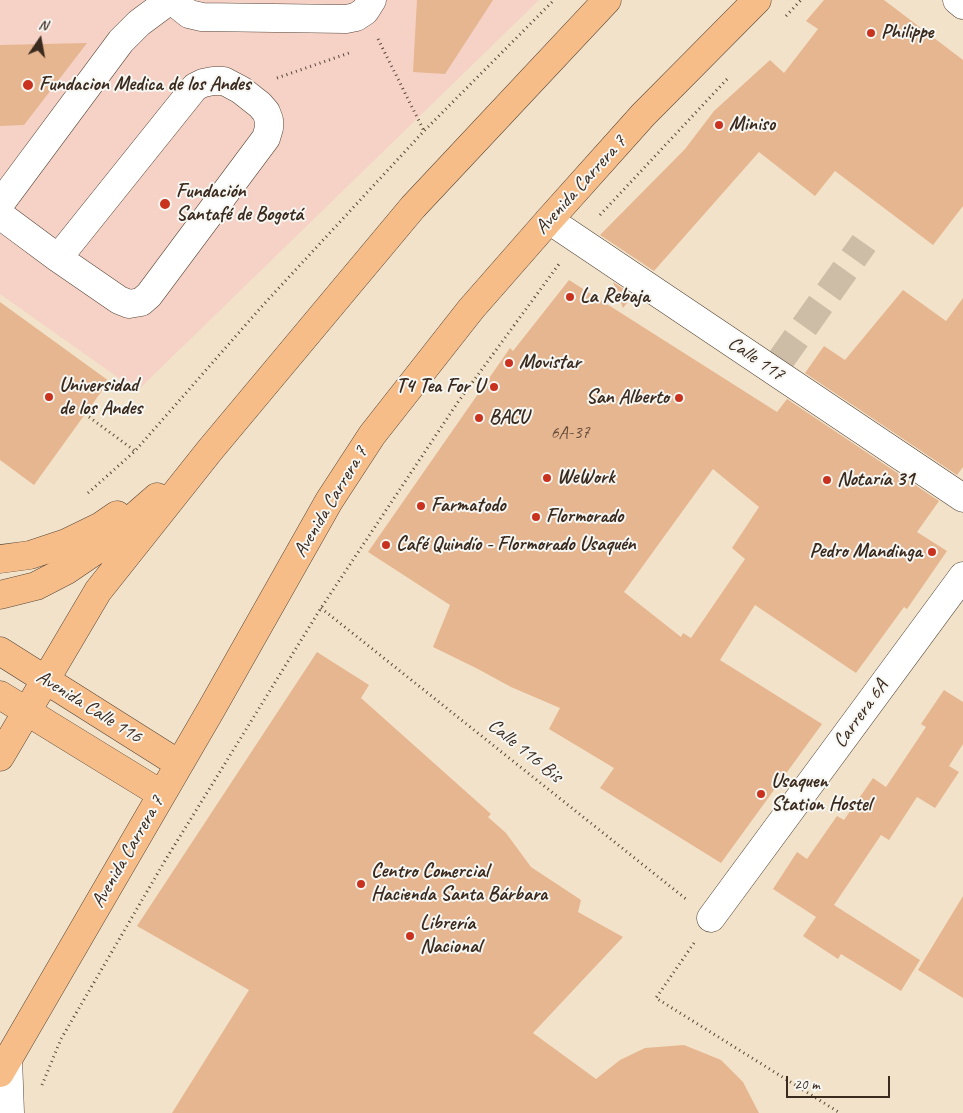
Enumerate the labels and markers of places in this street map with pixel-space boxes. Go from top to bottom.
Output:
place label: Philippe [881,21,933,45]
marker: Philippe [865,27,877,39]
place label: Fundacion Medica de los Andes [39,73,251,97]
marker: Fundacion Medica de los Andes [21,78,35,92]
place label: Miniso [729,113,775,137]
marker: Miniso [713,119,725,131]
place label: Fundación Santafé de Bogotá [176,180,303,227]
marker: Fundación Santafé de Bogotá [158,197,172,211]
place label: La Rebaja [580,285,649,309]
marker: La Rebaja [564,291,576,303]
place label: Movistar [519,351,581,375]
marker: Movistar [503,357,515,369]
place label: Universidad de los Andes [59,374,142,421]
place label: T4 Tea For U [396,375,484,399]
marker: T4 Tea For U [488,381,500,393]
place label: San Alberto [586,386,669,410]
marker: Universidad de los Andes [43,391,55,403]
marker: San Alberto [673,392,685,404]
place label: BACU [489,406,528,430]
marker: BACU [473,412,485,424]
place label: WeWork [557,466,615,490]
place label: Notaría 31 [837,468,914,492]
marker: WeWork [541,472,553,484]
marker: Notaría 31 [821,474,833,486]
place label: Farmatodo [431,494,505,518]
marker: Farmatodo [415,500,427,512]
place label: Flormorado [546,505,623,529]
marker: Flormorado [530,511,542,523]
place label: Café Quindío - Flormorado Usaquén [396,533,636,557]
marker: Café Quindío - Flormorado Usaquén [380,539,392,551]
place label: Pedro Mandinga [810,540,922,564]
marker: Pedro Mandinga [926,546,938,558]
place label: Usaquen Station Hostel [771,770,871,817]
marker: Usaquen Station Hostel [755,788,767,800]
place label: Centro Comercial Hacienda Santa Bárbara [371,860,547,907]
marker: Centro Comercial Hacienda Santa Bárbara [355,878,367,890]
place label: Librería Nacional [420,912,481,959]
marker: Librería Nacional [404,930,416,942]

